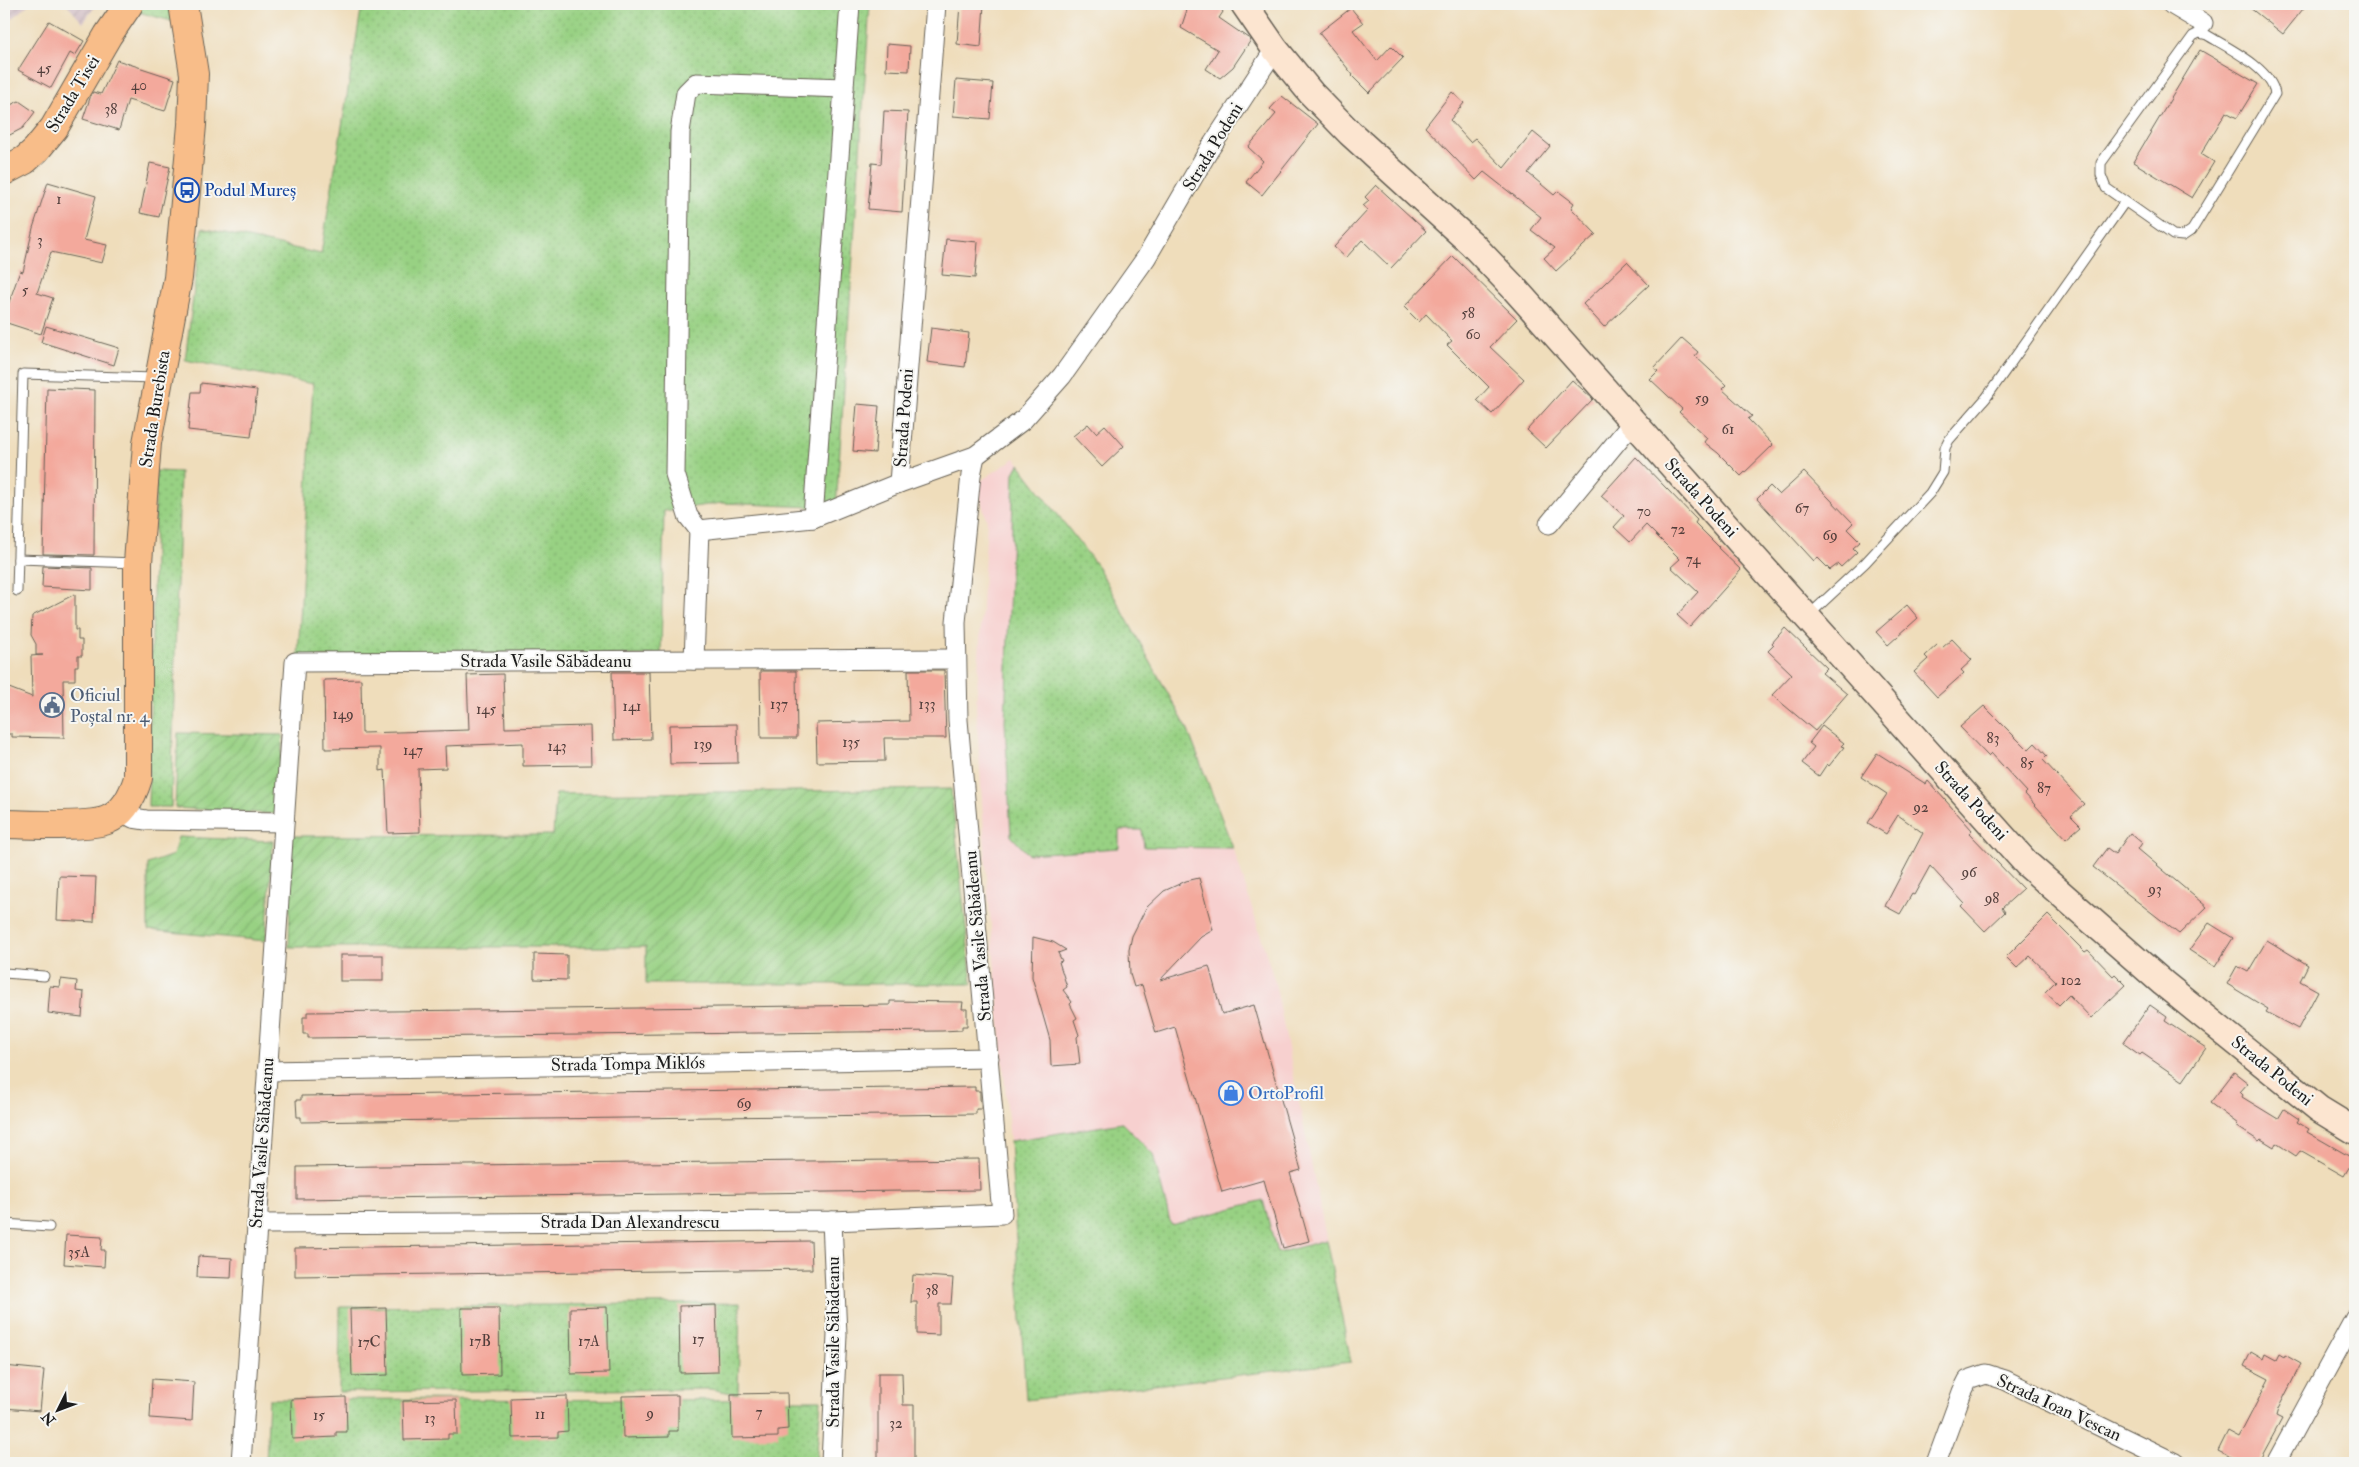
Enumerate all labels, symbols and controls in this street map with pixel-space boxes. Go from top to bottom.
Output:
street label: Strada Tisei [41,51,105,137]
house number: 45 [37,59,52,78]
house number: 40 [131,76,147,95]
street label: Strada Podeni [1178,98,1248,195]
house number: 38 [105,100,117,119]
bus stop icon: Podul Mureș [174,177,200,203]
place label: Podul Mureș [204,179,296,202]
house number: 1 [56,190,62,209]
house number: 3 [37,231,43,250]
house number: 5 [22,281,29,300]
house number: 58 [1461,304,1475,323]
house number: 60 [1465,325,1481,344]
street label: Strada Burebista [134,348,176,469]
street label: Strada Podeni [889,368,919,468]
house number: 59 [1695,389,1709,408]
house number: 61 [1722,420,1734,439]
street label: Strada Podeni [1659,453,1743,543]
house number: 67 [1795,499,1809,518]
house number: 70 [1637,502,1651,521]
house number: 72 [1671,520,1686,539]
house number: 69 [1822,526,1838,545]
house number: 74 [1686,550,1701,569]
street label: Strada Vasile Săbădeanu [460,650,632,673]
place label: Oficiul Poștal nr. 4 [70,684,151,728]
public building icon: Oficiul Poștal nr. 4 [39,692,65,718]
house number: 137 [770,695,788,714]
house number: 133 [919,695,935,714]
house number: 141 [623,697,641,716]
house number: 145 [476,700,496,719]
house number: 149 [332,705,354,724]
house number: 83 [1987,729,1999,748]
house number: 135 [842,733,860,752]
house number: 139 [694,735,712,754]
house number: 143 [547,737,567,756]
house number: 147 [403,741,423,760]
house number: 85 [2020,754,2034,773]
street label: Strada Podeni [1929,756,2013,846]
house number: 87 [2037,779,2051,798]
house number: 92 [1912,798,1929,817]
street label: Strada Vasile Săbădeanu [959,850,997,1022]
house number: 96 [1960,863,1978,882]
house number: 93 [2147,880,2162,899]
house number: 98 [1984,889,1999,908]
house number: 102 [2061,971,2082,990]
street label: Strada Podeni [2226,1031,2318,1111]
street label: Strada Tompa Miklós [551,1051,705,1077]
street label: Strada Vasile Săbădeanu [245,1057,279,1229]
shop icon: OrtoProfil [1218,1080,1244,1106]
place label: OrtoProfil [1248,1082,1324,1105]
house number: 69 [736,1094,752,1113]
street label: Strada Dan Alexandrescu [540,1211,720,1234]
house number: 35A [68,1243,90,1262]
street label: Strada Vasile Săbădeanu [822,1256,845,1428]
house number: 38 [926,1281,938,1300]
house number: 17 [692,1330,704,1349]
house number: 17B [469,1332,491,1351]
house number: 17A [578,1332,600,1351]
house number: 17C [357,1333,381,1352]
street label: Strada Ioan Vescan [1993,1369,2125,1447]
north arrow [32,1384,82,1434]
house number: 7 [756,1403,763,1422]
house number: 9 [645,1404,654,1423]
house number: 11 [535,1405,545,1424]
house number: 15 [313,1406,325,1425]
text: N [38,1408,60,1429]
house number: 13 [424,1409,436,1428]
house number: 32 [889,1414,903,1433]

